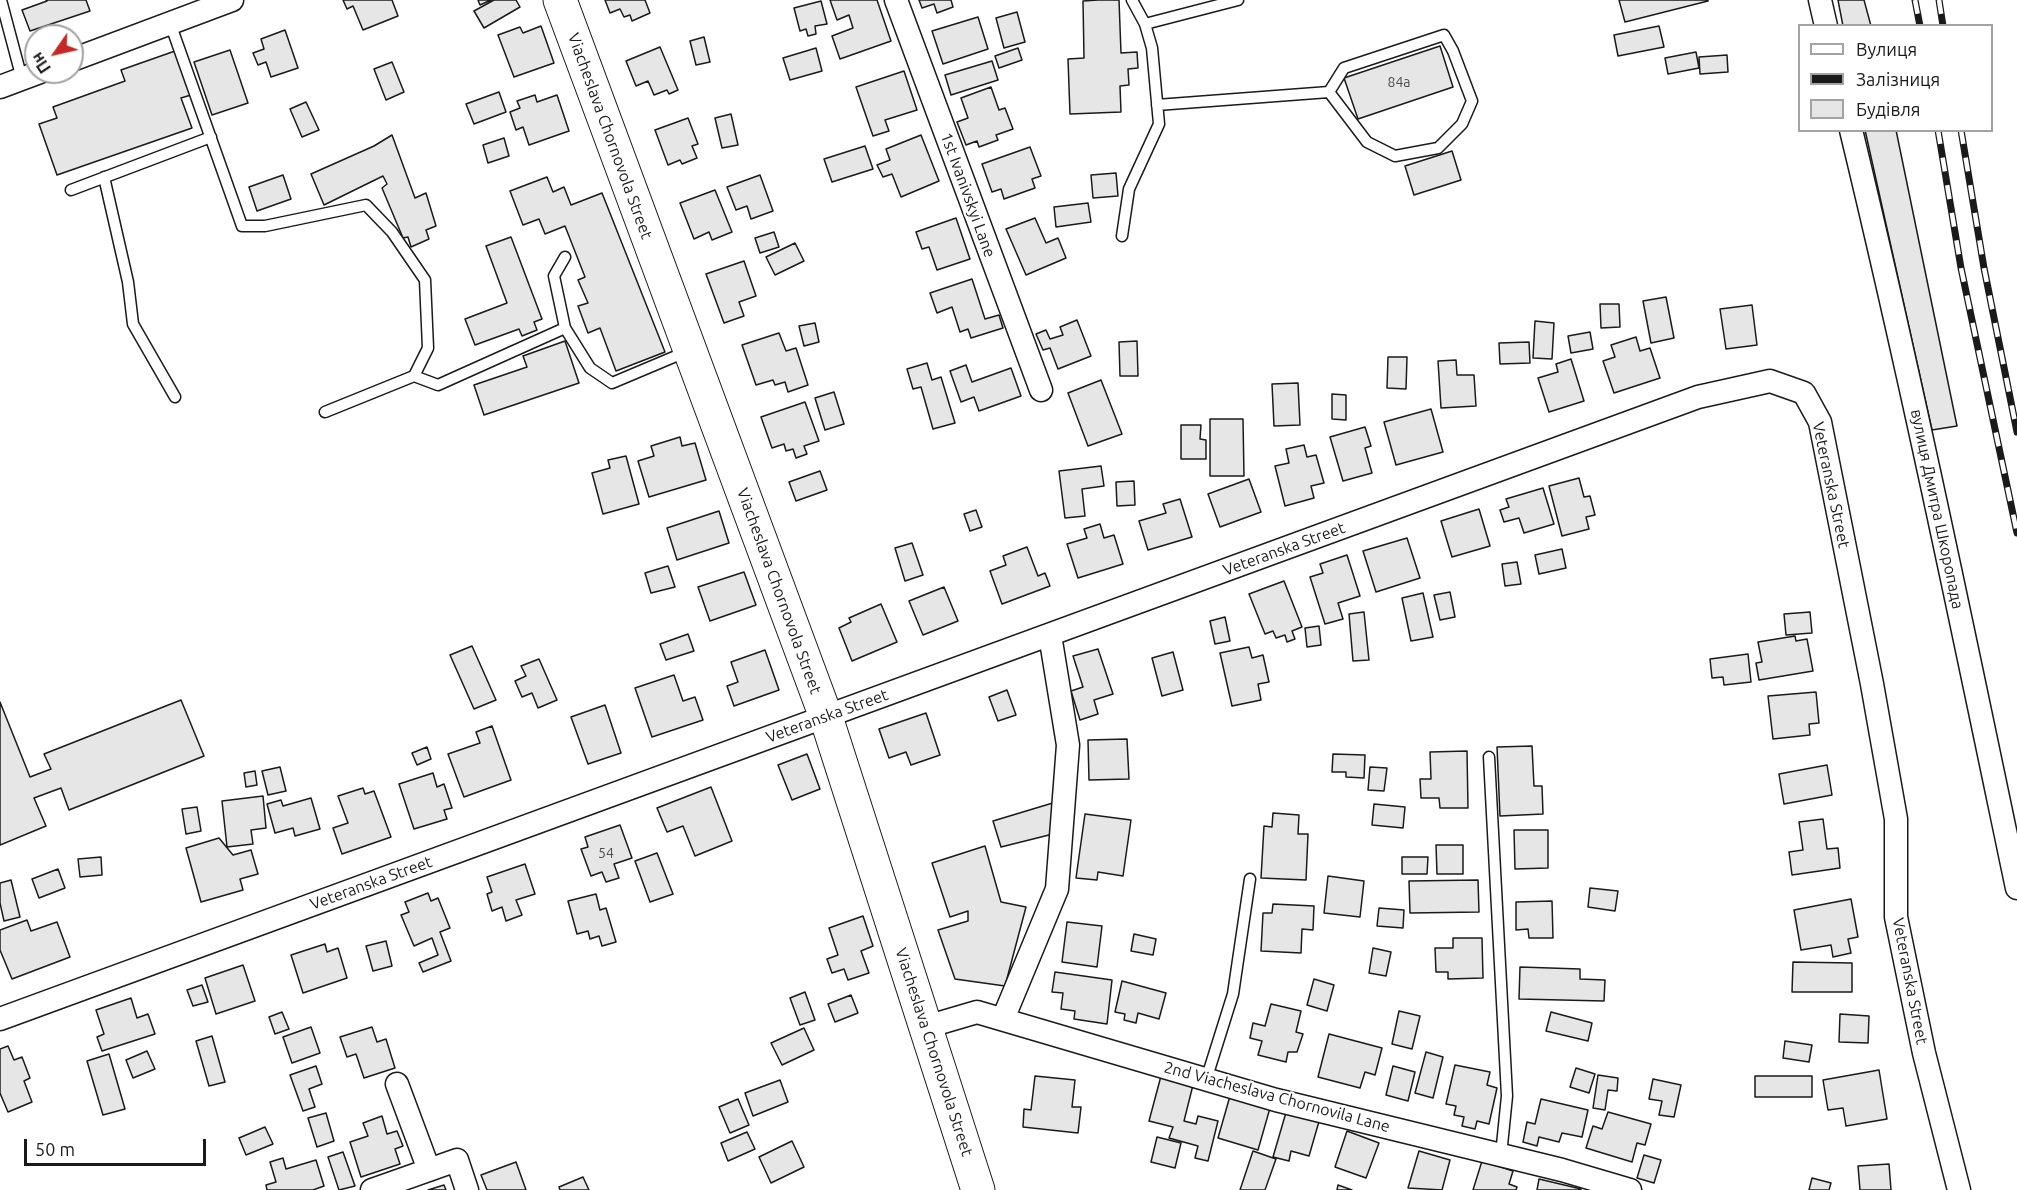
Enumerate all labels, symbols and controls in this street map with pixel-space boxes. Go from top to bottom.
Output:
north arrow [24,24,84,84]
legend [1798,24,1993,132]
street label: Viacheslava Chornovola Street [564,30,656,242]
text: Вулиця [1856,39,1917,59]
text: Пн [27,49,54,77]
text: Залізниця [1856,69,1940,89]
house number: 84а [1388,74,1410,90]
text: Будівля [1856,99,1921,119]
street label: 1st Ivanivskyi Lane [936,130,1000,260]
street label: вулиця Дмитра Шкоропада [1906,407,1968,611]
street label: Veteranska Street [1808,420,1854,550]
street label: Viacheslava Chornovola Street [733,485,825,697]
street label: Veteranska Street [1220,518,1348,580]
street label: Veteranska Street [763,685,891,747]
house number: 54 [598,845,614,861]
street label: Veteranska Street [307,852,435,914]
street label: Veteranska Street [1888,916,1932,1046]
street label: Viacheslava Chornovola Street [891,945,977,1159]
street label: 2nd Viacheslava Chornovila Lane [1162,1058,1392,1136]
scale bar [27,1127,208,1165]
text: 50 m [35,1139,75,1159]

